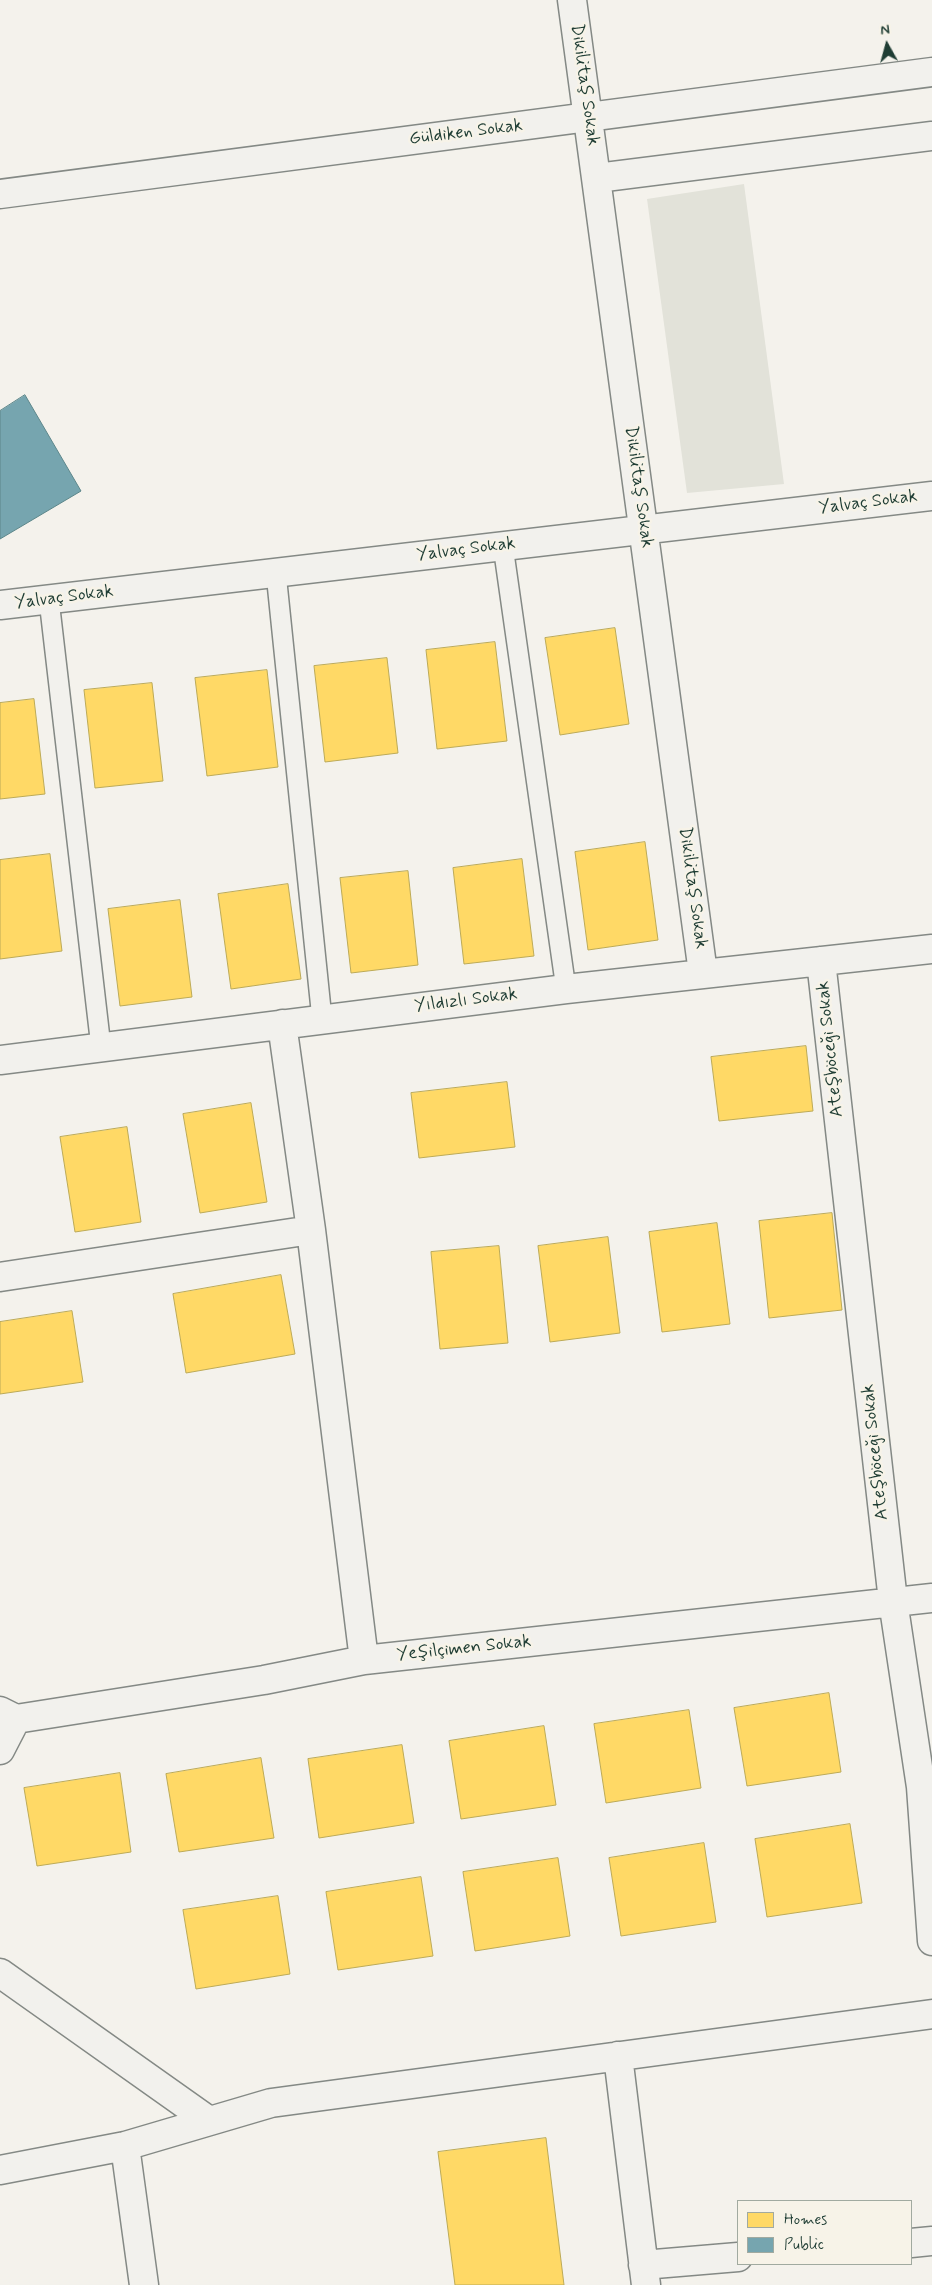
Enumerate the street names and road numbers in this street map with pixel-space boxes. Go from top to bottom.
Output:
street label: Dikilitaş Sokak [565,23,603,147]
street label: Güldiken Sokak [408,115,524,151]
street label: Dikilitaş Sokak [619,425,657,549]
street label: Yalvaç Sokak [817,486,919,520]
street label: Yalvaç Sokak [415,533,517,567]
street label: Yalvaç Sokak [13,581,115,615]
street label: Dikilitaş Sokak [673,826,711,950]
street label: Ateşböceği Sokak [813,980,849,1118]
street label: Yıldızlı Sokak [413,984,519,1018]
street label: Ateşböceği Sokak [858,1383,894,1521]
street label: Yeşilçimen Sokak [396,1631,532,1667]

